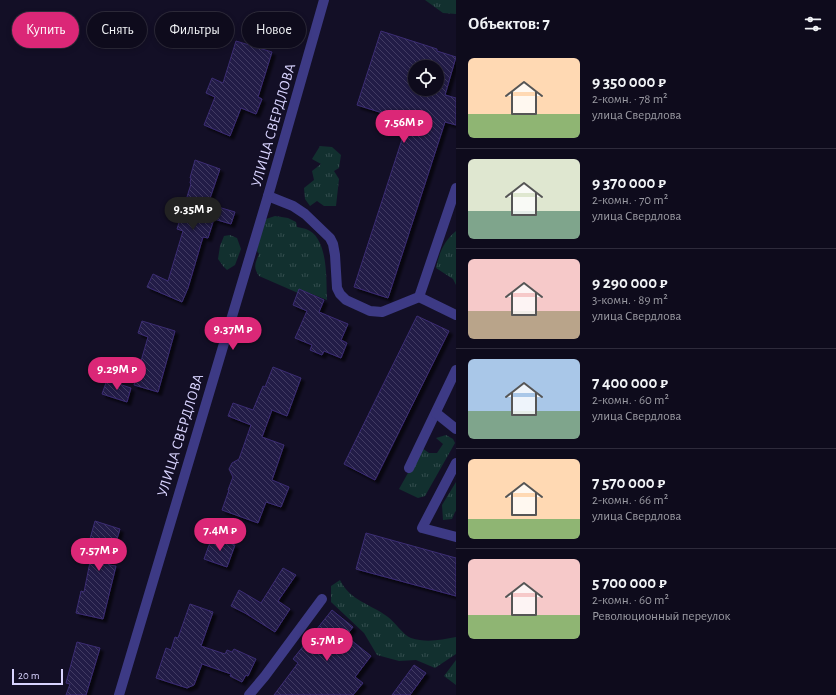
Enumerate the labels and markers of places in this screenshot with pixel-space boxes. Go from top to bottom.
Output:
pin: 7.56M ₽ [367,110,441,144]
pin: 9.35M ₽ [156,197,230,231]
pin: 9.37M ₽ [196,317,270,351]
pin: 9.29M ₽ [80,357,154,391]
pin: 7.4M ₽ [187,518,253,552]
pin: 7.57M ₽ [62,538,136,572]
pin: 5.7M ₽ [294,628,360,662]

